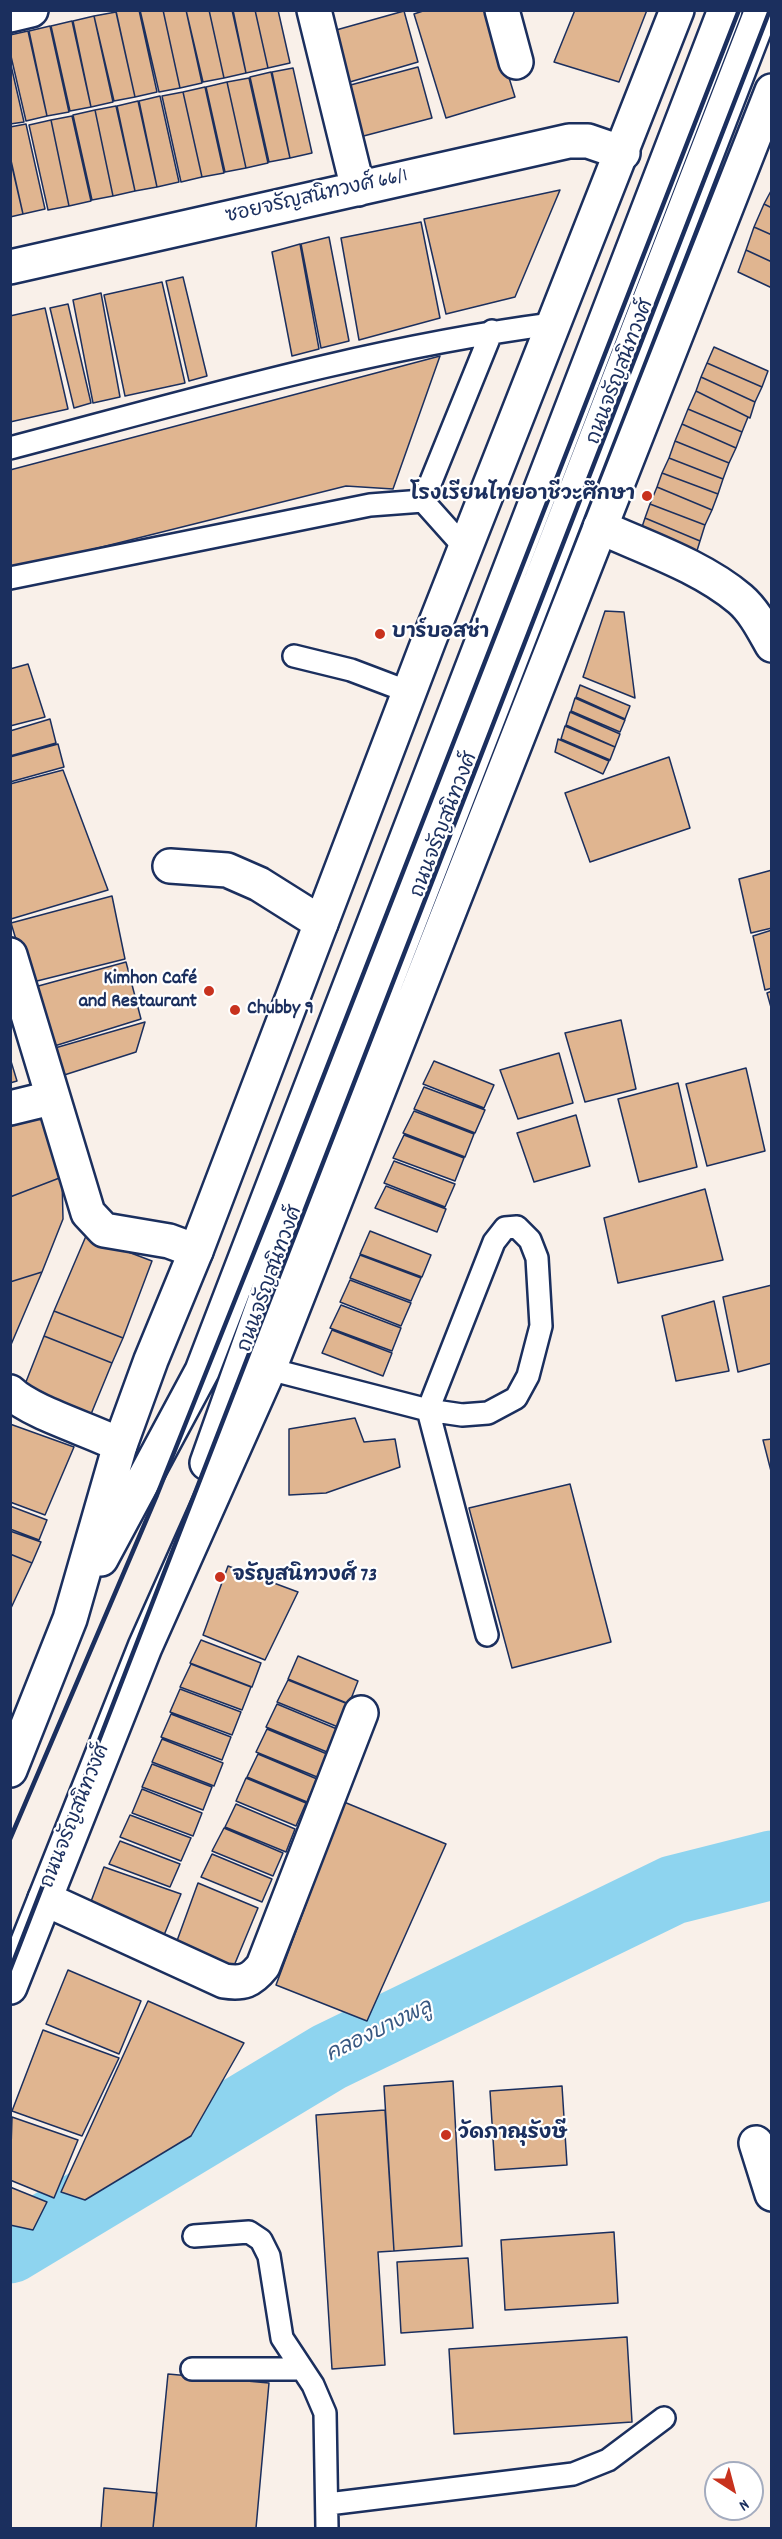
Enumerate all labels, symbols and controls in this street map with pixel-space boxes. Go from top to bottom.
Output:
street label: ซอยจรัญสนิทวงศ์ 66/1 [224,165,410,231]
street label: ถนนจรัญสนิทวงศ์ [583,297,661,449]
place label: โรงเรียนไทยอาชีวะศึกษา [411,484,635,508]
marker: โรงเรียนไทยอาชีวะศึกษา [640,489,654,503]
place label: บาร์บอสซ่า [392,622,489,646]
marker: บาร์บอสซ่า [373,627,387,641]
street label: ถนนจรัญสนิทวงศ์ [407,750,485,902]
place label: Kimhon Café and Restaurant [79,968,197,1015]
marker: Kimhon Café and Restaurant [202,984,216,998]
place label: Chubby 9 [247,998,314,1022]
marker: Chubby 9 [228,1003,242,1017]
street label: ถนนจรัญสนิทวงศ์ [235,1204,309,1356]
place label: จรัญสนิทวงศ์ 73 [232,1565,377,1589]
marker: จรัญสนิทวงศ์ 73 [213,1570,227,1584]
street label: ถนนจรัญสนิทวงศ์ [37,1742,117,1892]
water label: คลองบางพลู [323,1997,437,2069]
place label: วัดภาณุรังษี [458,2123,567,2147]
marker: วัดภาณุรังษี [439,2128,453,2142]
north arrow [704,2461,764,2521]
text: N [734,2493,754,2516]

